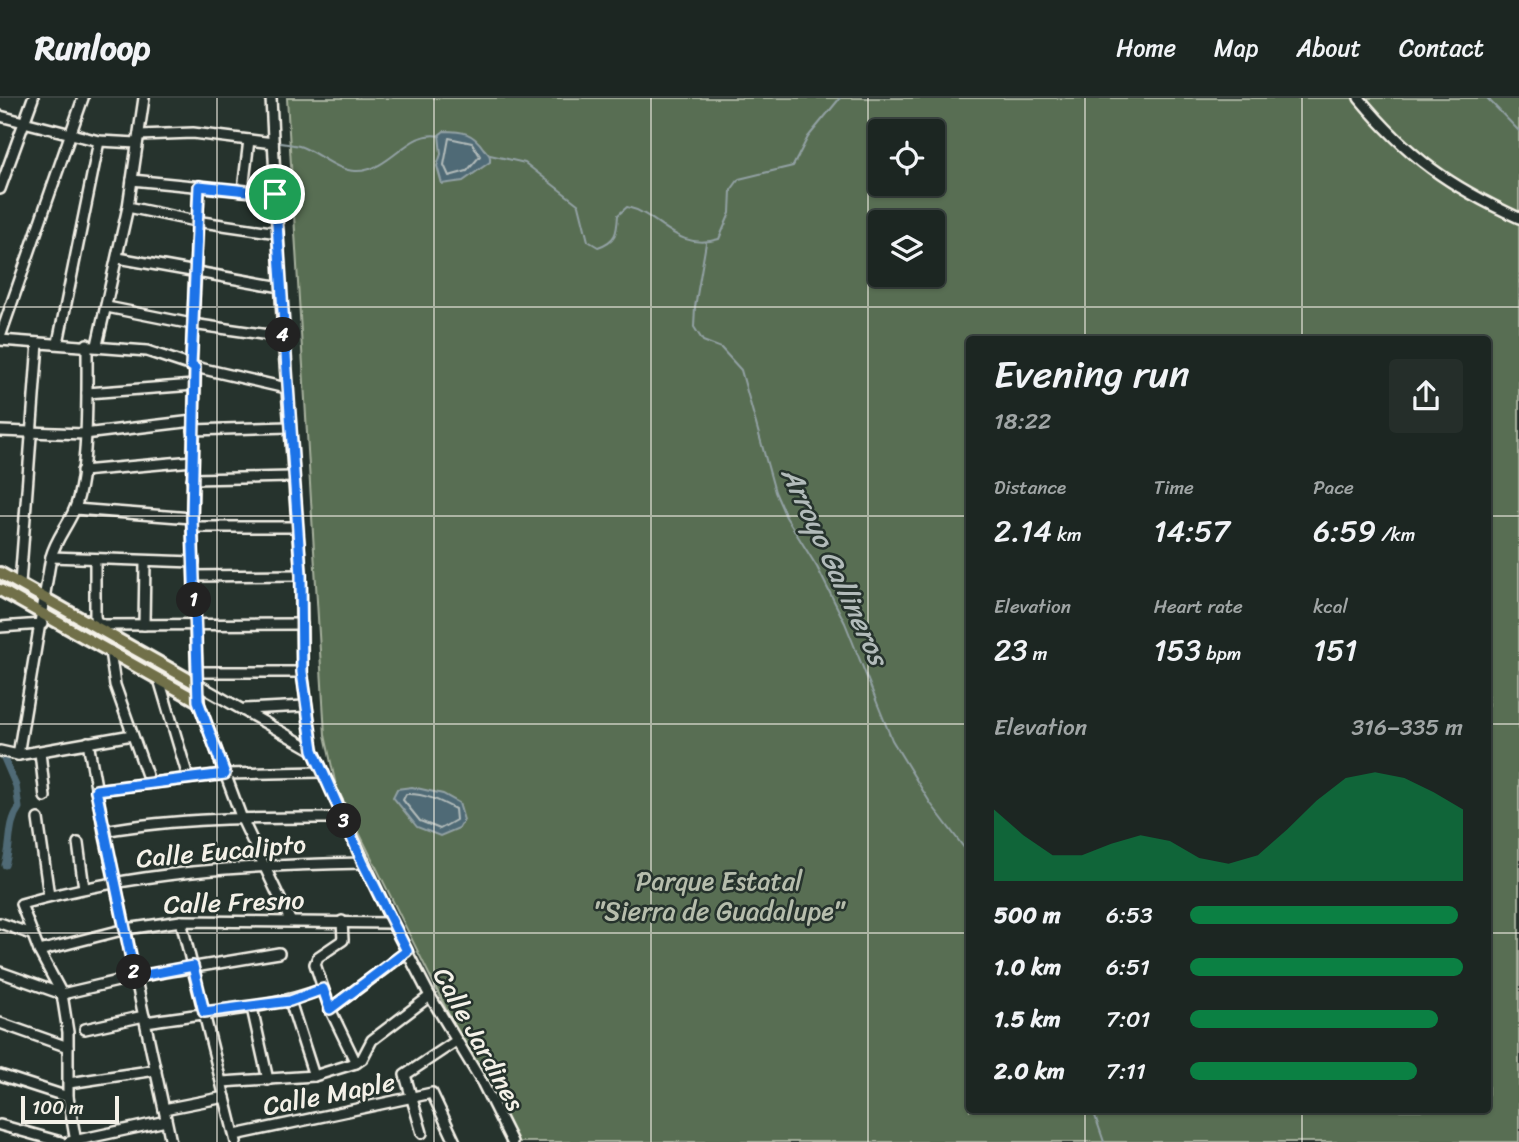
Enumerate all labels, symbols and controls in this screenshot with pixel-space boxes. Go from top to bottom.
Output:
text: Runloop [35,19,150,77]
text: Home [1116,27,1176,69]
text: Map [1214,27,1258,69]
text: About [1296,27,1361,69]
text: Contact [1399,27,1484,69]
map controls [868,119,945,287]
button: locate [868,119,945,196]
pin [245,164,305,224]
icon: arrive [256,175,294,213]
button: layers [868,210,945,287]
pin: 4 [266,317,300,352]
text: 4 [277,318,288,351]
text: Evening run [994,341,1190,408]
button: share [1389,359,1463,433]
text: 18:22 [994,401,1051,442]
water label: Arroyo Gallineros [767,458,904,676]
text: Distance [994,471,1066,504]
text: Time [1154,471,1194,504]
text: Pace [1313,471,1354,504]
text: 2.14 [994,504,1052,558]
text: 14:57 [1154,504,1230,558]
text: 6:59 [1313,504,1376,558]
text: km [1052,518,1082,551]
text: /km [1376,518,1415,551]
pin: 1 [176,582,212,618]
text: 1 [189,583,198,616]
text: Elevation [994,590,1071,623]
text: Heart rate [1154,590,1243,623]
text: kcal [1313,590,1348,623]
text: 23 [994,623,1028,677]
text: 153 [1154,623,1201,677]
text: 151 [1313,623,1357,677]
text: m [1028,637,1047,670]
text: bpm [1201,637,1241,670]
text: Elevation [994,707,1087,748]
text: 316–335 m [1351,707,1463,748]
pin: 3 [326,804,362,838]
text: 3 [338,804,349,837]
street label: Calle Eucalipto [134,821,308,881]
park label: Parque Estatal "Sierra de Guadalupe" [594,858,847,934]
street label: Calle Fresno [163,877,305,927]
text: 500 m [994,895,1061,936]
text: 6:53 [1106,895,1153,936]
text: 1.0 km [994,947,1061,988]
text: 6:51 [1106,947,1150,988]
pin: 2 [116,954,152,990]
text: 2 [128,955,139,988]
street label: Calle Jardines [420,958,538,1120]
text: 1.5 km [994,999,1061,1040]
text: 7:01 [1106,999,1150,1040]
text: 2.0 km [994,1051,1065,1092]
text: 7:11 [1106,1051,1146,1092]
street label: Calle Maple [259,1059,399,1129]
text: 100 m [32,1091,84,1124]
scale bar [21,1093,119,1125]

